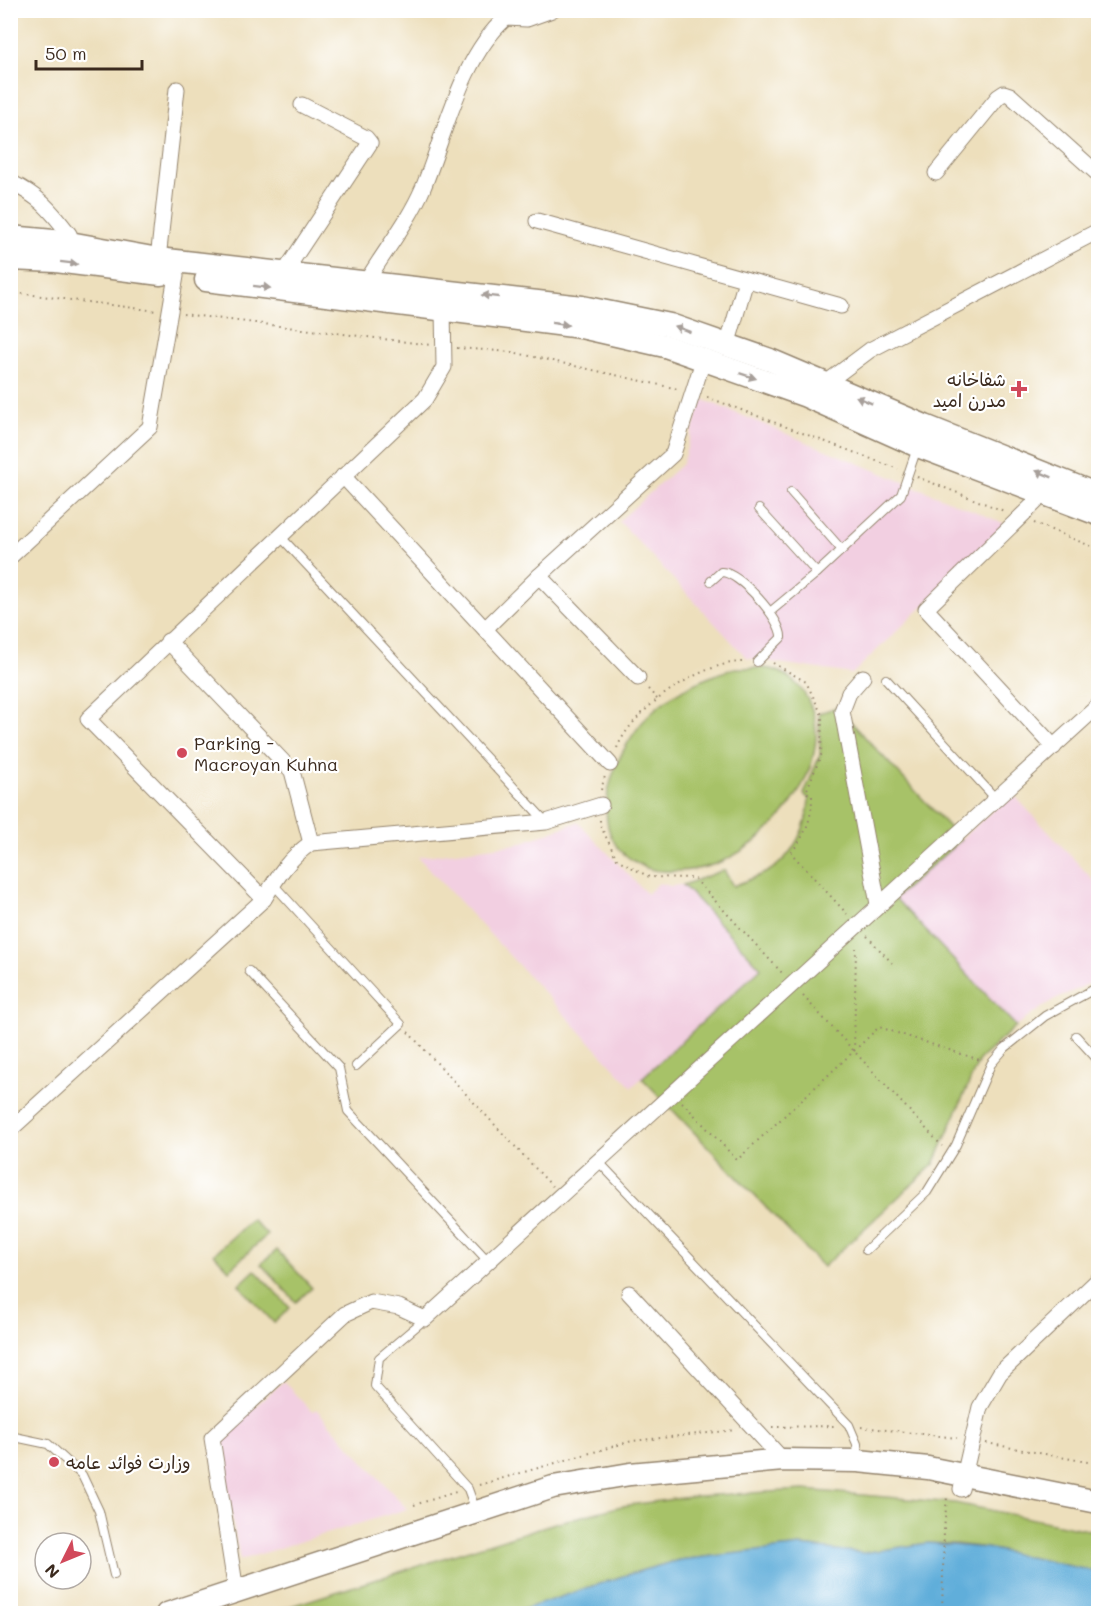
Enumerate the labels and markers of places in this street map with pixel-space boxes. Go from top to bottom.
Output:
place label: شفاخانه مدرن امید [933,367,1006,412]
marker: شفاخانه مدرن امید [1010,380,1028,398]
place label: Parking - Macroyan Kuhna [194,731,338,776]
marker: Parking - Macroyan Kuhna [175,746,189,760]
place label: وزارت فوائد عامه [66,1450,191,1474]
marker: وزارت فوائد عامه [47,1455,61,1469]

